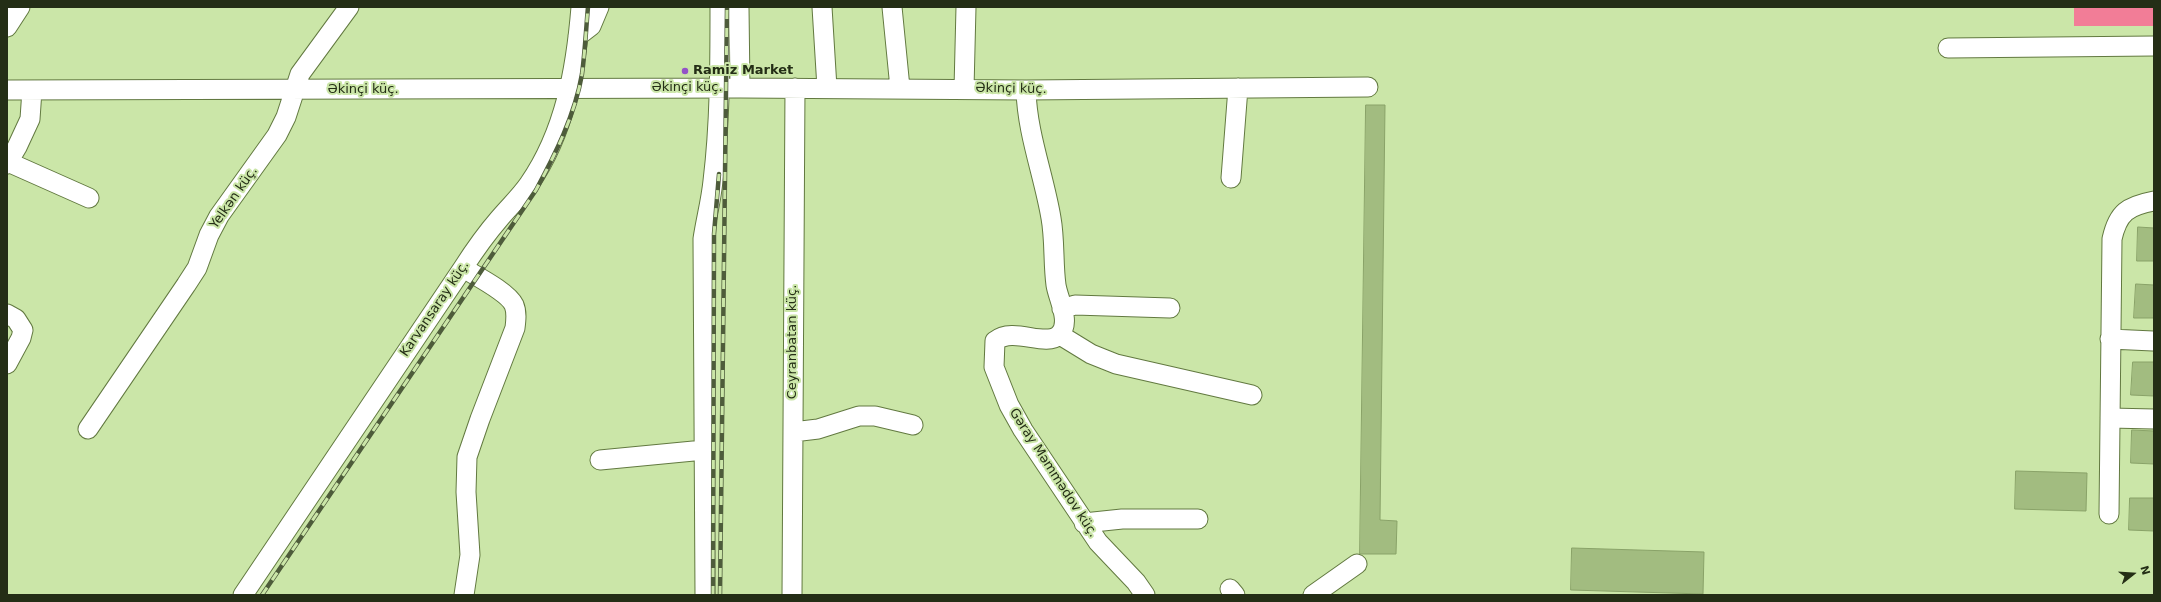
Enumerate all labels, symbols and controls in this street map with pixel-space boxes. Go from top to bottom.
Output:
place label: Ramiz Market [693,63,793,79]
marker: Ramiz Market [680,66,690,76]
street label: Əkinçi küç. [651,80,723,96]
street label: Əkinçi küç. [975,81,1047,97]
street label: Əkinçi küç. [327,82,399,98]
street label: Yelkən küç. [207,164,261,232]
street label: Karvansaray küç. [397,258,473,360]
street label: Ceyranbatan küç. [785,285,801,399]
street label: Gəray Məmmədov küç. [1005,406,1101,540]
north arrow [2113,554,2153,594]
text: N [2137,564,2153,577]

